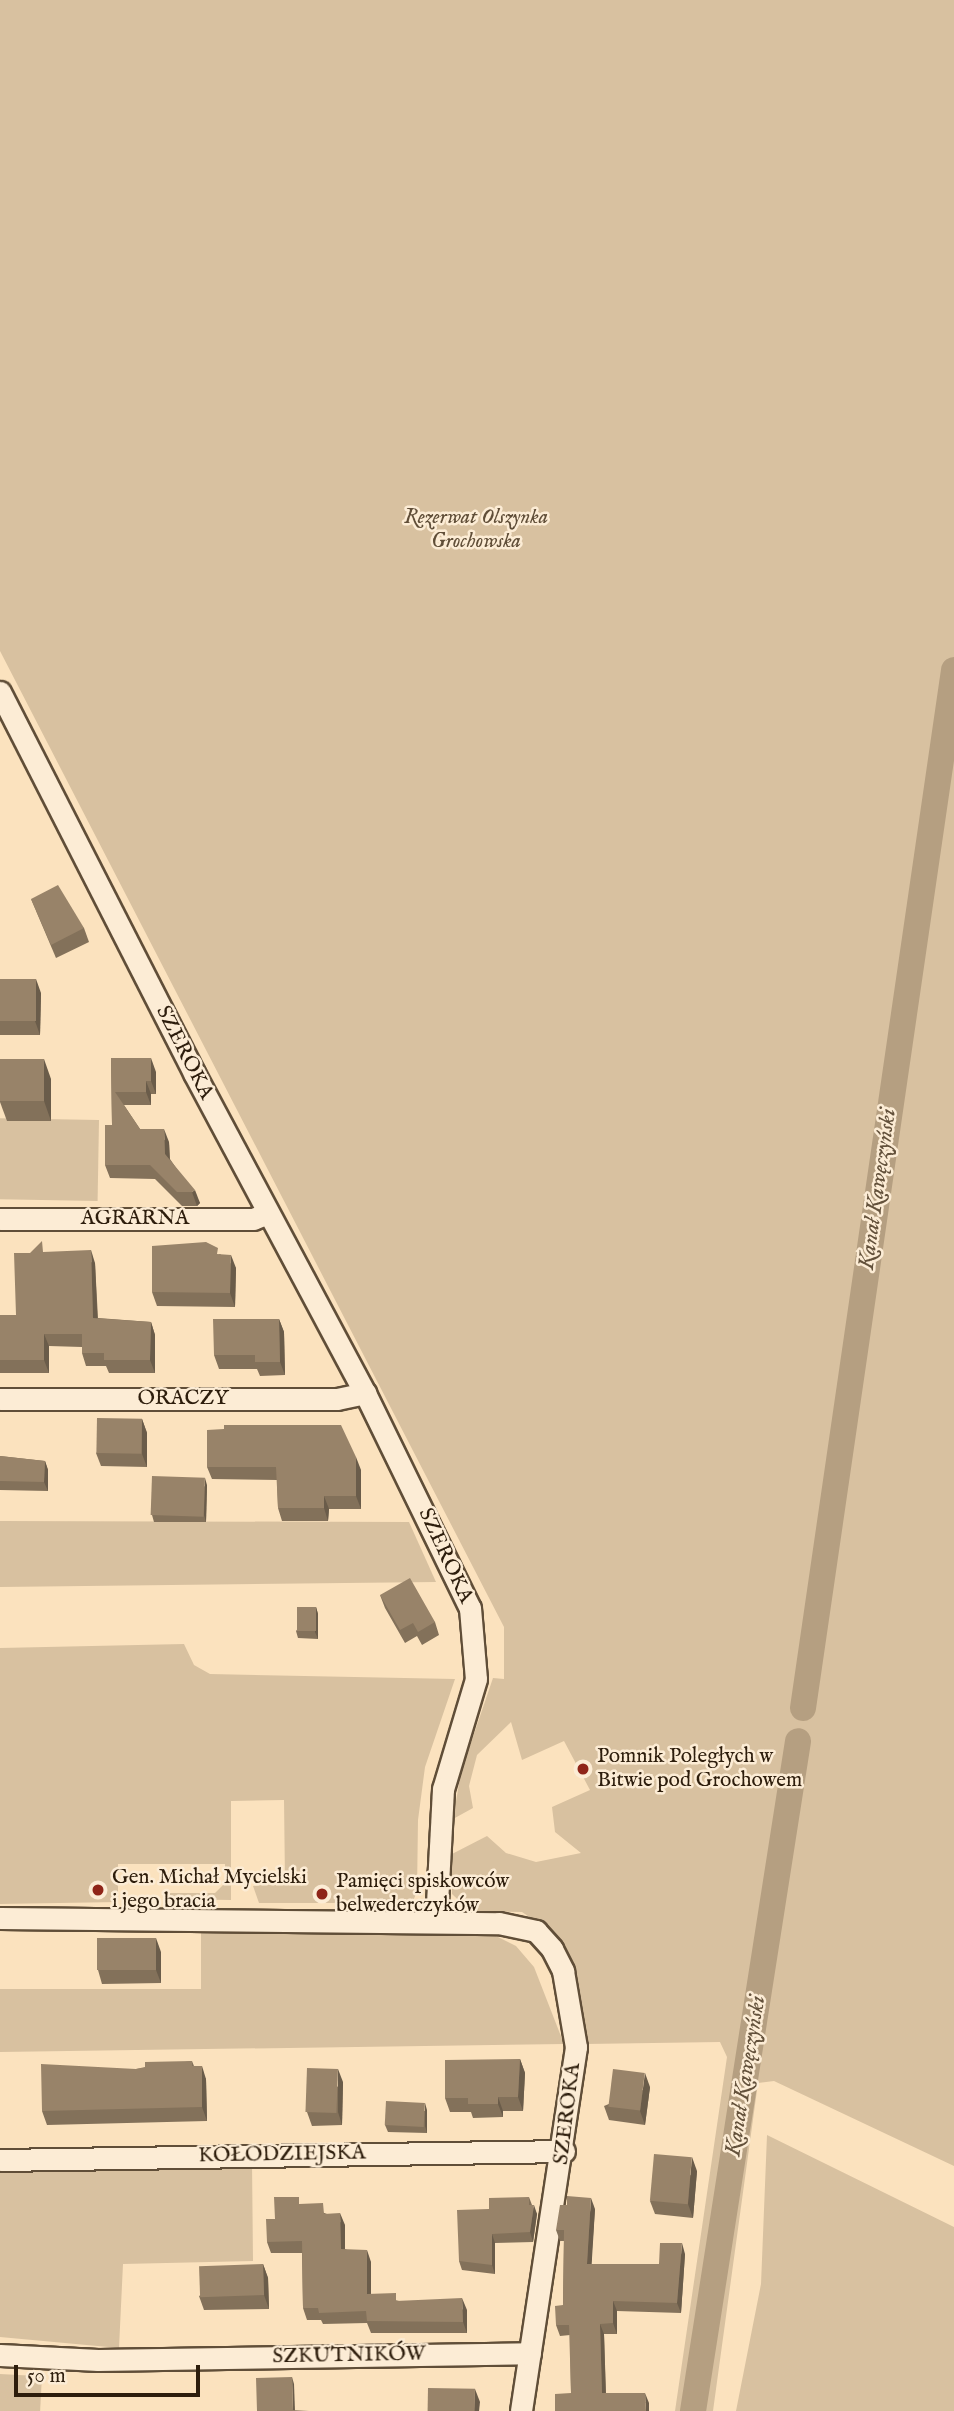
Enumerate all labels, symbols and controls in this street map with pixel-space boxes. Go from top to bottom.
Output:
park label: Rezerwat Olszynka Grochowska [404,505,548,555]
street label: SZEROKA [150,1002,218,1104]
water label: Kanał Kawęczyński [853,1107,903,1271]
street label: AGRARNA [81,1206,189,1232]
street label: ORACZY [138,1386,228,1412]
street label: SZEROKA [412,1504,478,1608]
place label: Pomnik Poległych w Bitwie pod Grochowem [597,1744,802,1794]
marker: Pomnik Poległych w Bitwie pod Grochowem [575,1761,591,1777]
place label: Gen. Michał Mycielski i jego bracia [112,1865,307,1915]
place label: Pamięci spiskowców belwederczyków [336,1869,509,1919]
marker: Gen. Michał Mycielski i jego bracia [90,1882,106,1898]
marker: Pamięci spiskowców belwederczyków [314,1886,330,1902]
water label: Kanał Kawęczyński [720,1994,772,2158]
street label: SZEROKA [549,2062,587,2166]
street label: KOŁODZIEJSKA [198,2141,366,2169]
street label: SZKUTNIKÓW [272,2342,426,2370]
scale bar [18,2352,203,2396]
text: 50 m [27,2363,66,2390]

